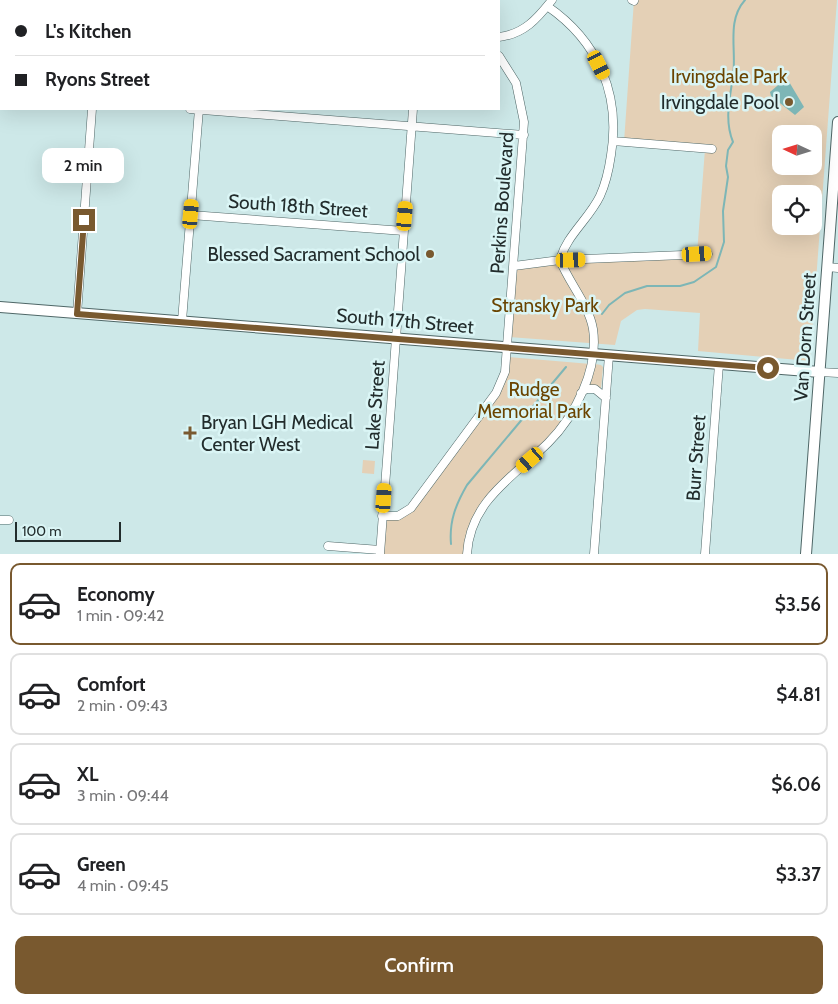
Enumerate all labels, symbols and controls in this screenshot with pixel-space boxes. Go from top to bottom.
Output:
text: L's Kitchen [45,20,132,43]
car [585,48,612,82]
park label: Irvingdale Park [671,65,788,88]
text: Ryons Street [45,68,150,91]
place label: Irvingdale Pool [661,91,780,114]
marker: Irvingdale Pool [783,96,795,108]
north arrow [772,125,822,175]
map controls [772,125,822,235]
street label: Perkins Boulevard [486,131,518,275]
callout: 2 min [43,148,125,182]
text: 2 min [64,156,102,175]
button: locate [772,185,822,235]
street label: South 18th Street [227,190,369,222]
car [182,198,199,230]
car [396,200,413,232]
route end [73,209,95,231]
place label: Blessed Sacrament School [208,243,421,266]
car [681,246,712,262]
marker: Blessed Sacrament School [424,248,436,260]
car [555,252,586,268]
street label: Van Dorn Street [789,271,821,402]
park label: Stransky Park [491,294,599,317]
street label: South 17th Street [335,304,475,339]
route start [757,357,779,379]
street label: Lake Street [360,359,390,450]
park label: Rudge Memorial Park [477,378,592,423]
place label: Bryan LGH Medical Center West [201,411,353,456]
street label: Burr Street [682,414,711,502]
marker: Bryan LGH Medical Center West [183,426,197,440]
car [513,444,546,476]
car [375,483,392,513]
scale bar [15,519,121,542]
text: 100 m [22,522,62,540]
icon: car [17,582,62,627]
text: Economy [77,583,155,606]
text: $3.56 [775,593,821,616]
text: 1 min · 09:42 [77,606,164,625]
icon: car [17,672,62,717]
text: Comfort [77,673,146,696]
text: $4.81 [776,683,821,706]
text: 2 min · 09:43 [77,696,168,715]
icon: car [17,762,62,807]
text: XL [77,763,98,786]
text: $6.06 [771,773,821,796]
text: 3 min · 09:44 [77,786,169,805]
icon: car [17,852,62,897]
text: Green [77,853,126,876]
text: $3.37 [776,863,821,886]
text: 4 min · 09:45 [77,876,169,895]
button: Confirm [15,936,823,994]

